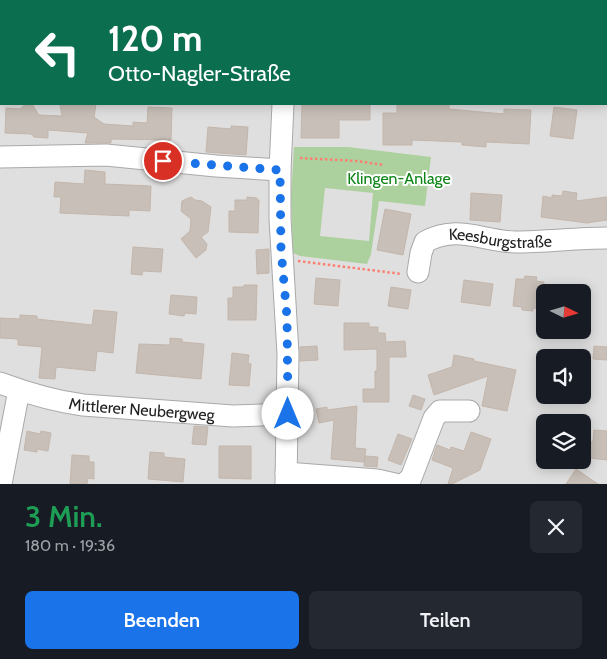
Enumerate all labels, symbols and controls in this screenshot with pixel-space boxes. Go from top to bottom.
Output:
text: 120 m [108,17,202,60]
icon: left [25,20,90,85]
text: Otto-Nagler-Straße [108,60,291,87]
pin [142,140,184,182]
icon: arrive [149,147,177,175]
park label: Klingen-Anlage [347,169,451,188]
street label: Keesburgstraße [448,224,552,252]
north arrow [536,284,591,339]
map controls [536,284,591,469]
button: sound [536,349,591,404]
position arrow [261,387,313,439]
street label: Mittlerer Neubergweg [68,393,216,424]
button: layers [536,414,591,469]
text: 3 Min. [25,498,102,535]
button: close [530,501,582,553]
text: 180 m · 19:36 [25,536,115,555]
button: Beenden [25,591,299,649]
button: Teilen [309,591,582,649]

